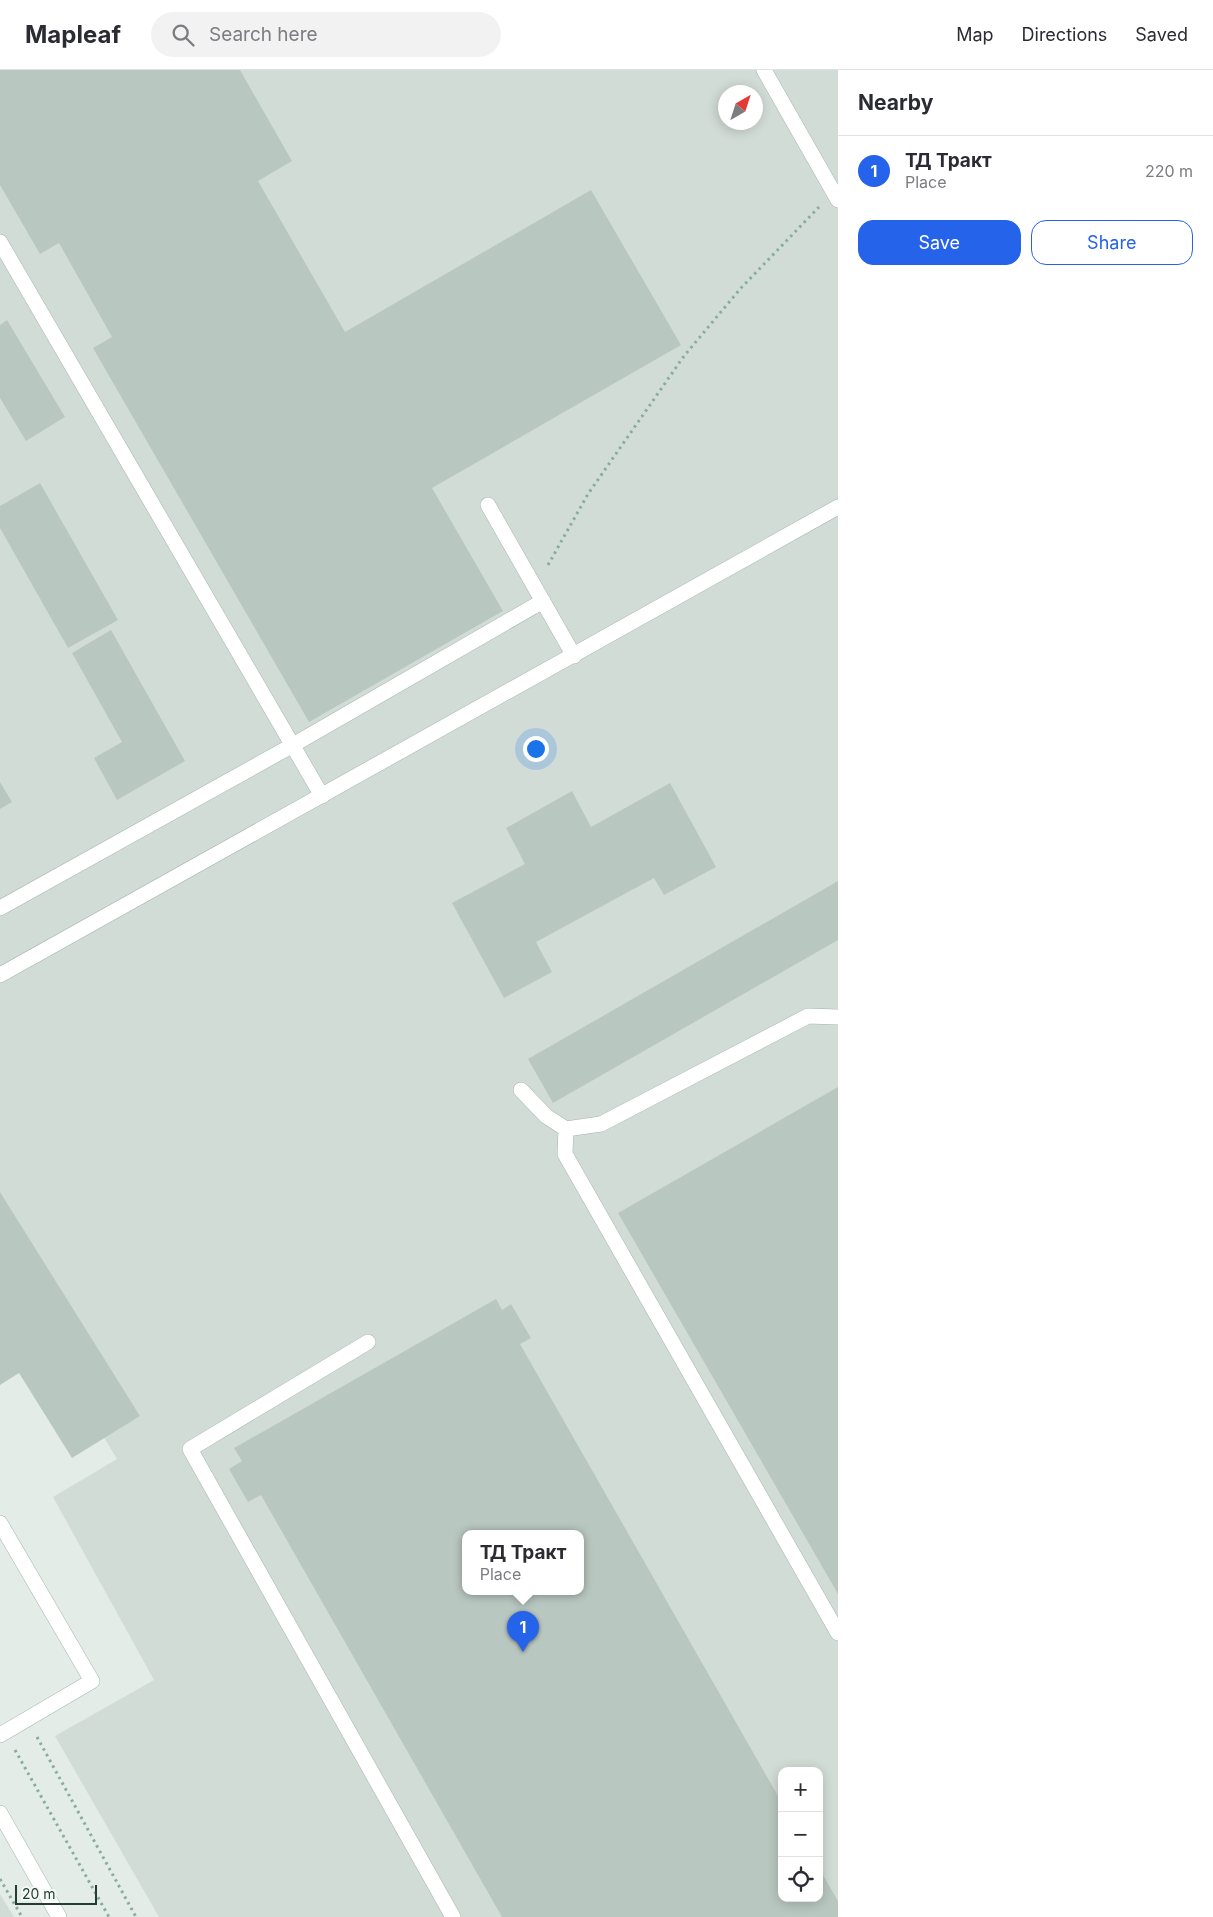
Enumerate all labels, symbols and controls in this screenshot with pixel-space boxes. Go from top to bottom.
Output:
search box [151,12,501,57]
text: Mapleaf [25,20,121,49]
icon: search [169,21,197,49]
text: Search here [209,23,318,46]
text: Map [956,24,994,45]
text: Directions [1022,24,1107,45]
text: Saved [1135,24,1188,45]
north arrow [718,85,763,130]
text: Nearby [858,90,933,115]
text: ТД Тракт [905,149,992,172]
text: 1 [871,161,877,181]
text: 220 m [1145,161,1193,181]
text: Place [905,172,947,192]
button: Save [858,220,1021,265]
button: Share [1031,220,1193,265]
your location [523,736,549,762]
popup [462,1530,584,1595]
text: ТД Тракт [480,1541,566,1564]
text: Place [480,1564,521,1584]
pin: 1 [507,1611,539,1652]
map controls [778,1767,823,1902]
button: + [778,1767,823,1812]
button: − [778,1812,823,1857]
button: locate [778,1857,823,1902]
scale bar [15,1882,98,1905]
text: 20 m [22,1885,56,1902]

